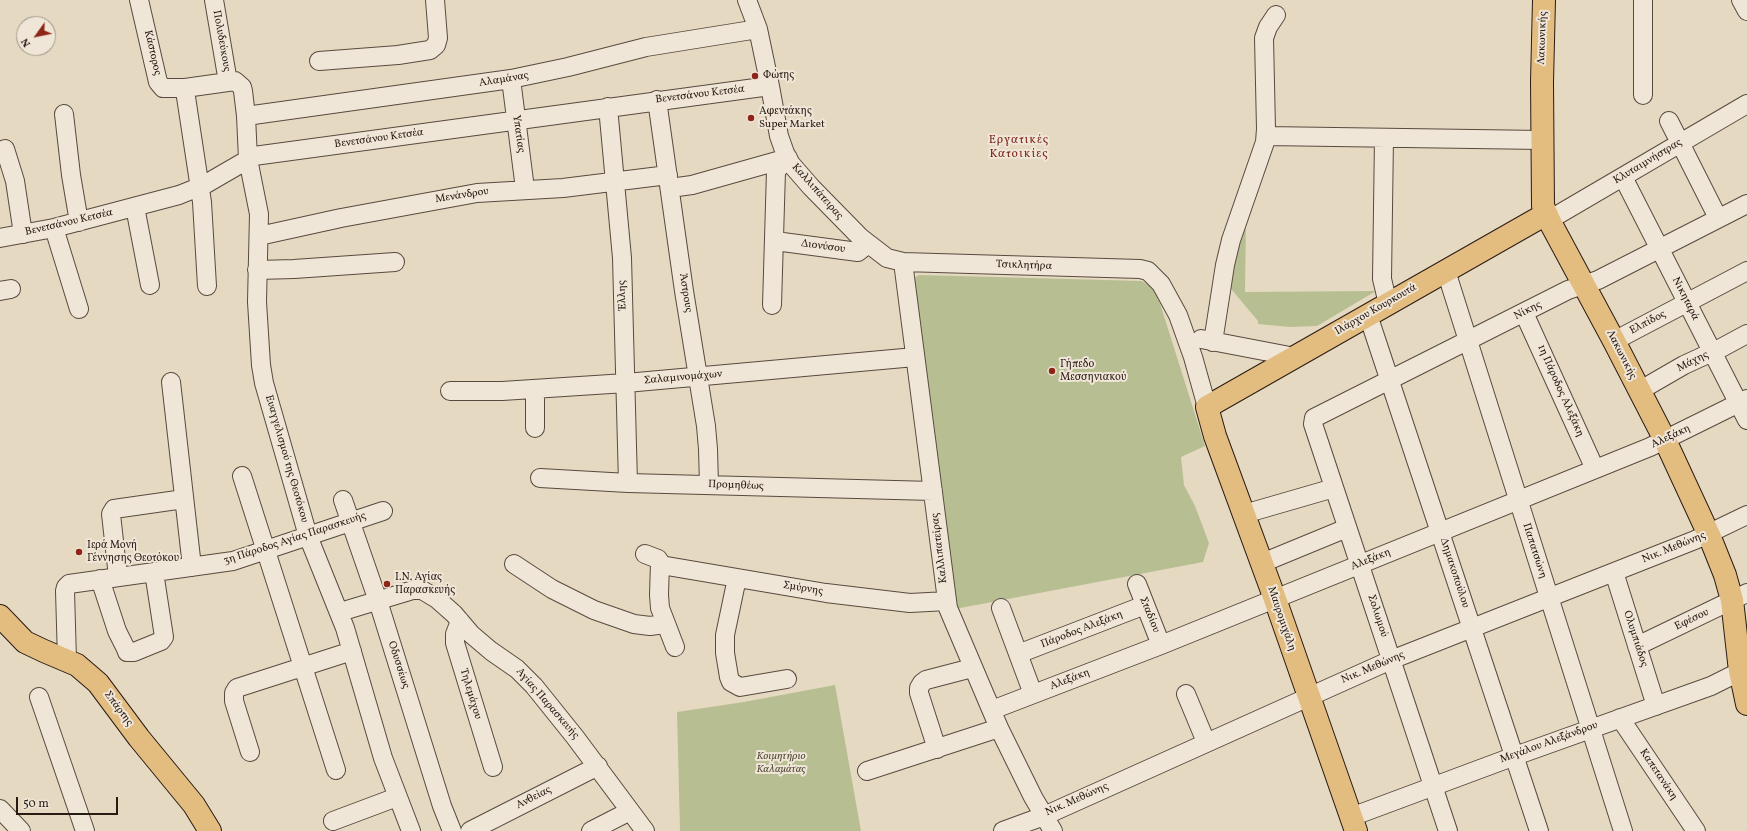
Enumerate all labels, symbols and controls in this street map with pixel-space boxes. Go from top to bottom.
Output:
street label: Πολυδεύκους [209,9,233,73]
street label: Λακωνικής [1535,11,1551,65]
north arrow [16,16,56,56]
street label: Κάστορος [140,29,164,77]
text: N [18,35,35,50]
place label: Φώτης [763,69,794,83]
street label: Αλαμάνας [478,70,530,90]
marker: Φώτης [750,71,760,81]
street label: Βενετσάνου Κετσέα [655,83,745,107]
place label: Αφεντάκης Super Market [759,105,825,131]
marker: Αφεντάκης Super Market [746,113,756,123]
street label: Υπατίας [509,114,527,154]
street label: Βενετσάνου Κετσέα [334,126,424,152]
district label: Εργατικές Κατοικίες [989,134,1049,162]
street label: Κλυταιμνήστρας [1611,136,1685,188]
street label: Καλλιπάτειρας [788,161,846,223]
street label: Μενάνδρου [434,185,490,207]
street label: Βενετσάνου Κετσέα [24,206,114,240]
street label: Διονύσου [800,237,846,257]
street label: Τσικλητήρα [996,258,1052,274]
street label: Άστρους [675,272,695,314]
street label: Νικηταρά [1668,275,1702,323]
street label: Έλλης [616,280,630,310]
street label: Ιλάρχου Κουρκουτά [1333,281,1419,339]
street label: Νίκης [1512,299,1544,323]
street label: Ελπίδος [1628,308,1668,338]
street label: Λακωνικής [1603,328,1639,382]
street label: 1η Πάροδος Αλεξάκη [1534,343,1586,439]
street label: Μάχης [1675,348,1711,376]
place label: Γήπεδο Μεσσηνιακού [1060,358,1126,384]
marker: Γήπεδο Μεσσηνιακού [1047,366,1057,376]
street label: Σαλαμινομάχων [643,368,723,388]
street label: Ευαγγελισμού της Θεοτόκου [261,394,311,524]
street label: Αλεξάκη [1649,422,1693,452]
street label: Προμηθέως [708,478,764,494]
street label: 3η Πάροδος Αγίας Παρασκευής [222,510,368,568]
street label: Καλλιπατείρας [929,512,951,584]
street label: Παπατσώνη [1519,522,1549,580]
street label: Νικ. Μεθώνης [1640,529,1708,567]
street label: Δημακοπούλου [1436,536,1472,610]
place label: Ιερά Μονή Γέννησης Θεοτόκου [87,539,179,565]
street label: Αλεξάκη [1349,546,1393,574]
marker: Ιερά Μονή Γέννησης Θεοτόκου [74,547,84,557]
place label: Ι.Ν. Αγίας Παρασκευής [395,571,455,597]
marker: Ι.Ν. Αγίας Παρασκευής [382,579,392,589]
street label: Σμύρνης [782,579,824,599]
street label: Μαυρομιχάλη [1264,585,1298,653]
street label: Σολωμού [1364,593,1390,639]
street label: Σταδίου [1136,595,1162,635]
street label: Εφέσου [1673,606,1711,634]
street label: Πάροδος Αλεξάκη [1039,608,1125,652]
street label: Ολυμπιάδος [1620,609,1650,669]
street label: Οδυσσέως [384,640,412,690]
street label: Νικ. Μεθώνης [1339,649,1407,687]
street label: Αγίας Παρασκευής [512,666,582,742]
street label: Αλεξάκη [1048,666,1092,694]
street label: Τηλεμάχου [456,667,484,721]
street label: Σπάρτης [101,689,135,729]
street label: Μεγάλου Αλεξάνδρου [1498,719,1600,767]
street label: Καπετανάκη [1636,747,1680,803]
park label: Κοιμητήριο Καλαμάτας [756,750,806,776]
street label: Νικ. Μεθώνης [1043,780,1111,820]
street label: Ανθείας [514,784,554,812]
scale bar [18,789,120,815]
text: 50 m [23,796,49,812]

